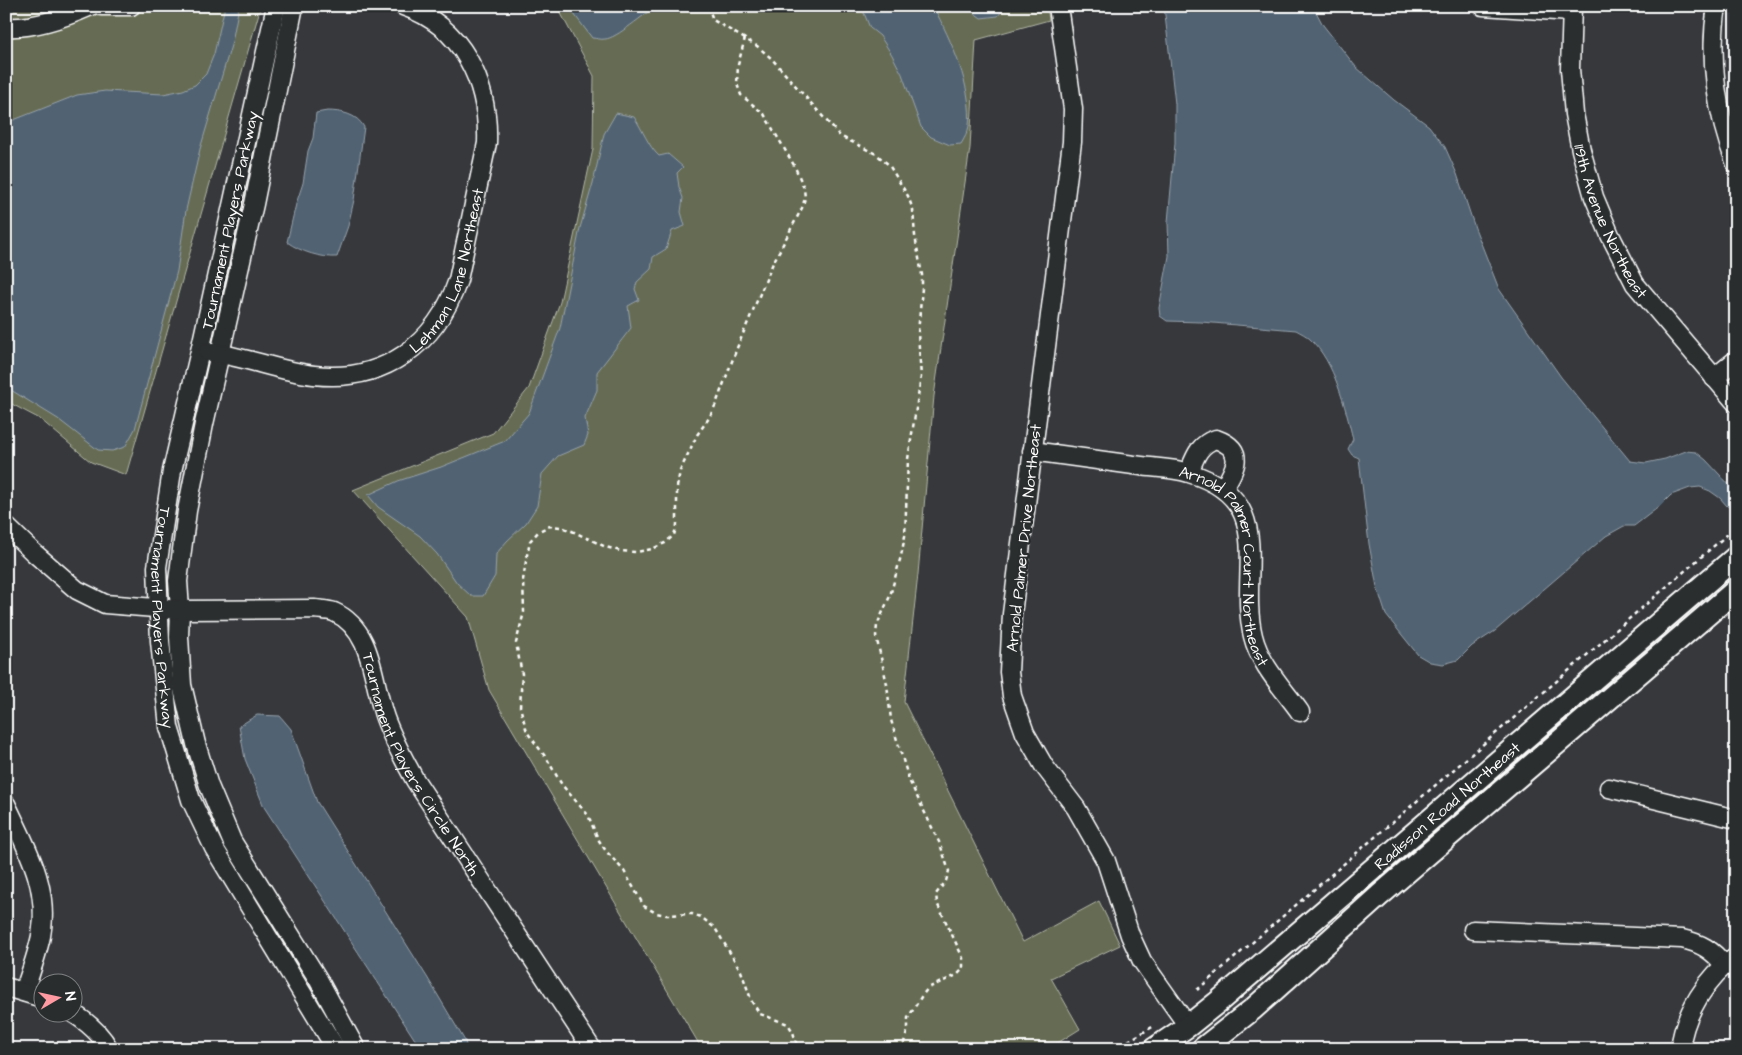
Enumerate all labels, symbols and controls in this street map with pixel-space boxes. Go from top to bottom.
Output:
street label: Tournament Players Parkway [196,109,265,332]
street label: 119th Avenue Northeast [1568,142,1653,304]
street label: Lehman Lane Northeast [405,186,489,359]
street label: Arnold Palmer Drive Northeast [1001,423,1047,653]
street label: Arnold Palmer Court Northeast [1177,461,1274,671]
street label: Tournament Players Parkway [145,505,179,730]
street label: Tournament Players Circle North [356,650,485,880]
street label: Radisson Road Northeast [1370,737,1526,875]
north arrow [32,972,82,1022]
text: N [59,990,80,1002]

